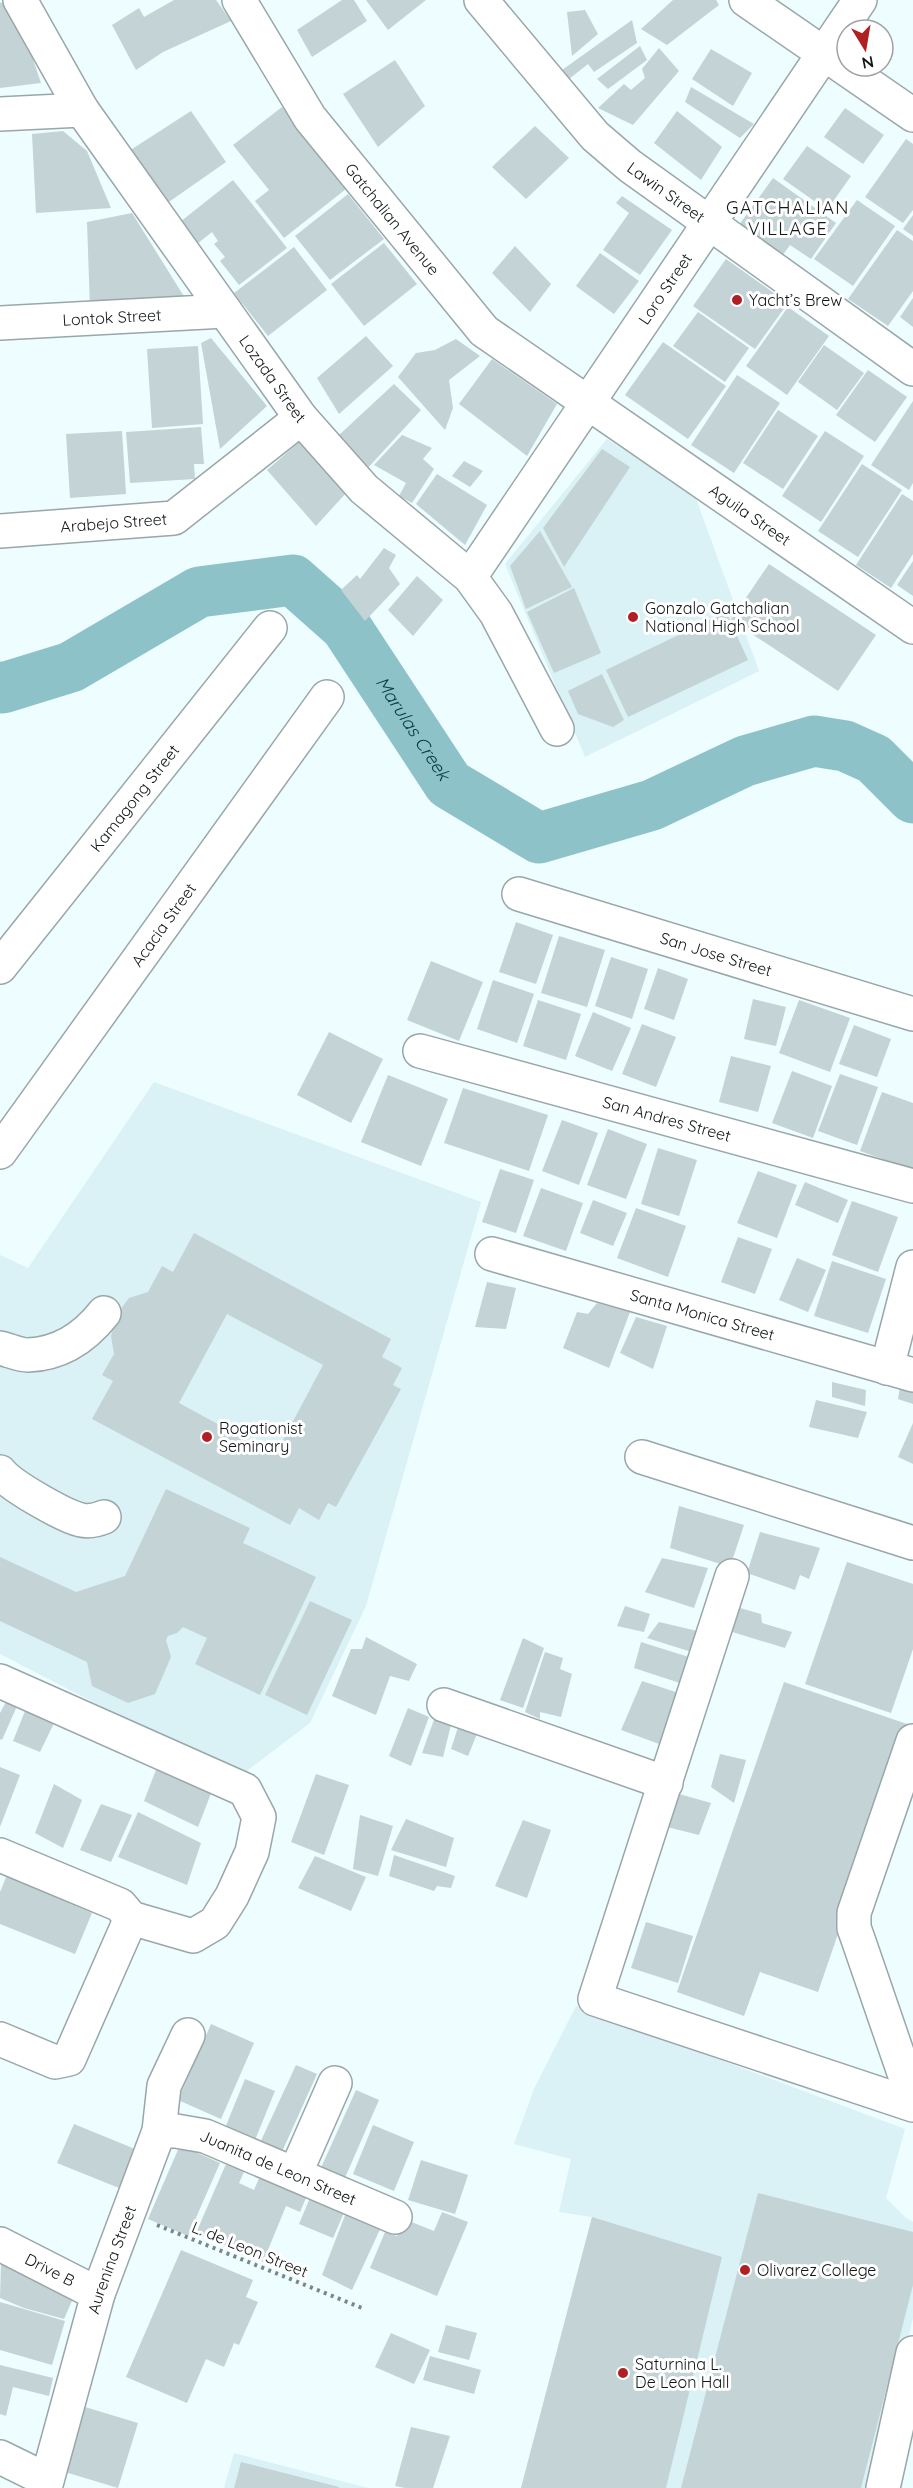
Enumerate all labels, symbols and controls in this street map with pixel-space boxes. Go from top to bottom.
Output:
north arrow [835,18,895,78]
text: N [860,52,876,74]
street label: Lawin Street [623,157,709,227]
street label: Gatchalian Avenue [341,159,444,279]
district label: GATCHALIAN VILLAGE [726,196,850,240]
street label: Loro Street [634,249,696,328]
place label: Yacht’s Brew [749,290,842,310]
marker: Yacht’s Brew [730,293,744,307]
street label: Lontok Street [62,304,162,330]
street label: Lozada Street [235,331,311,427]
street label: Aguila Street [706,480,795,550]
street label: Arabejo Street [60,509,168,536]
place label: Gonzalo Gatchalian National High School [645,598,800,636]
marker: Gonzalo Gatchalian National High School [626,610,640,624]
water label: Marulas Creek [371,672,456,786]
street label: Kamagong Street [86,740,183,856]
street label: Acacia Street [127,879,200,970]
street label: San Jose Street [658,928,774,980]
street label: San Andres Street [601,1092,733,1146]
street label: Santa Monica Street [628,1284,777,1345]
place label: Rogationist Seminary [219,1418,303,1456]
marker: Rogationist Seminary [200,1430,214,1444]
street label: Juanita de Leon Street [197,2125,359,2209]
street label: Aurenina Street [83,2203,140,2316]
street label: L. de Leon Street [189,2217,311,2281]
street label: Drive B [22,2248,78,2290]
place label: Olivarez College [757,2260,876,2280]
marker: Olivarez College [738,2263,752,2277]
place label: Saturnina L. De Leon Hall [635,2354,729,2392]
marker: Saturnina L. De Leon Hall [616,2366,630,2380]

